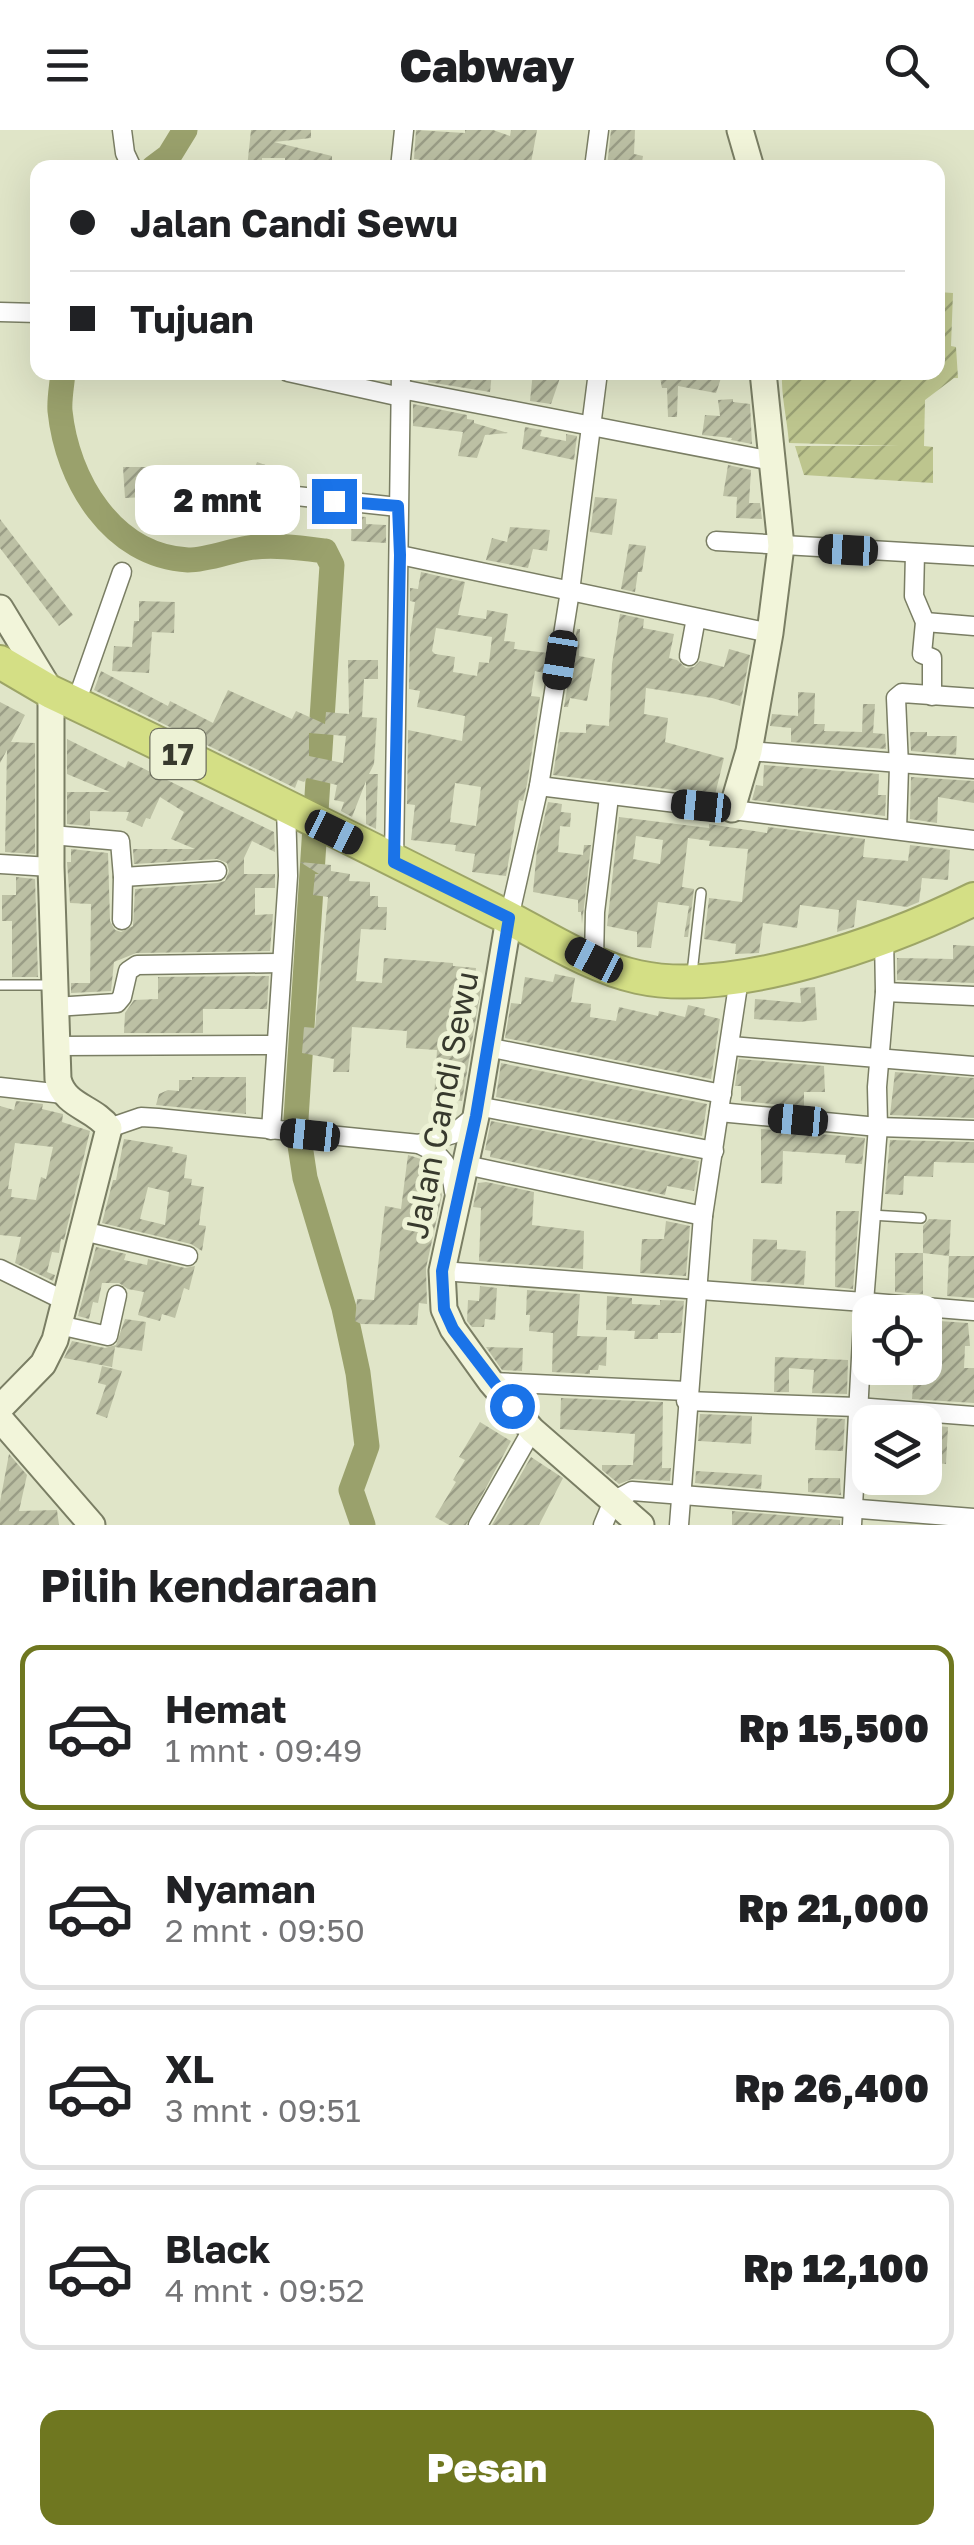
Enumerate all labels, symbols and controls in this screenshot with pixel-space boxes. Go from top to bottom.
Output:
icon: menu [40,38,95,93]
text: Cabway [399,38,575,92]
icon: search [879,38,934,93]
text: Jalan Candi Sewu [130,200,458,245]
text: Tujuan [130,296,254,341]
callout: 2 mnt [134,466,299,536]
route end [312,479,357,524]
text: 2 mnt [173,481,262,519]
car [817,533,879,567]
car [540,628,580,692]
road number: 17 [150,729,206,779]
car [670,788,732,824]
car [300,805,368,859]
car [560,933,628,987]
street label: Jalan Candi Sewu [396,968,486,1242]
car [767,1102,829,1138]
car [279,1117,341,1153]
map controls [852,1295,942,1495]
button: locate [852,1295,942,1385]
route start [490,1384,535,1429]
button: layers [852,1405,942,1495]
text: Pilih kendaraan [40,1558,377,1612]
icon: car [45,1683,135,1773]
text: Hemat [165,1686,287,1731]
text: Rp 15,500 [739,1705,929,1750]
text: 1 mnt · 09:49 [165,1731,362,1769]
icon: car [45,1863,135,1953]
text: Nyaman [165,1866,316,1911]
text: Rp 21,000 [738,1885,929,1930]
text: 2 mnt · 09:50 [165,1911,365,1949]
icon: car [45,2043,135,2133]
text: XL [165,2046,214,2091]
text: Rp 26,400 [734,2065,929,2110]
text: 3 mnt · 09:51 [165,2091,361,2129]
icon: car [45,2223,135,2313]
text: Black [165,2226,270,2271]
text: Rp 12,100 [743,2245,929,2290]
text: 4 mnt · 09:52 [165,2271,365,2309]
button: Pesan [40,2410,934,2525]

